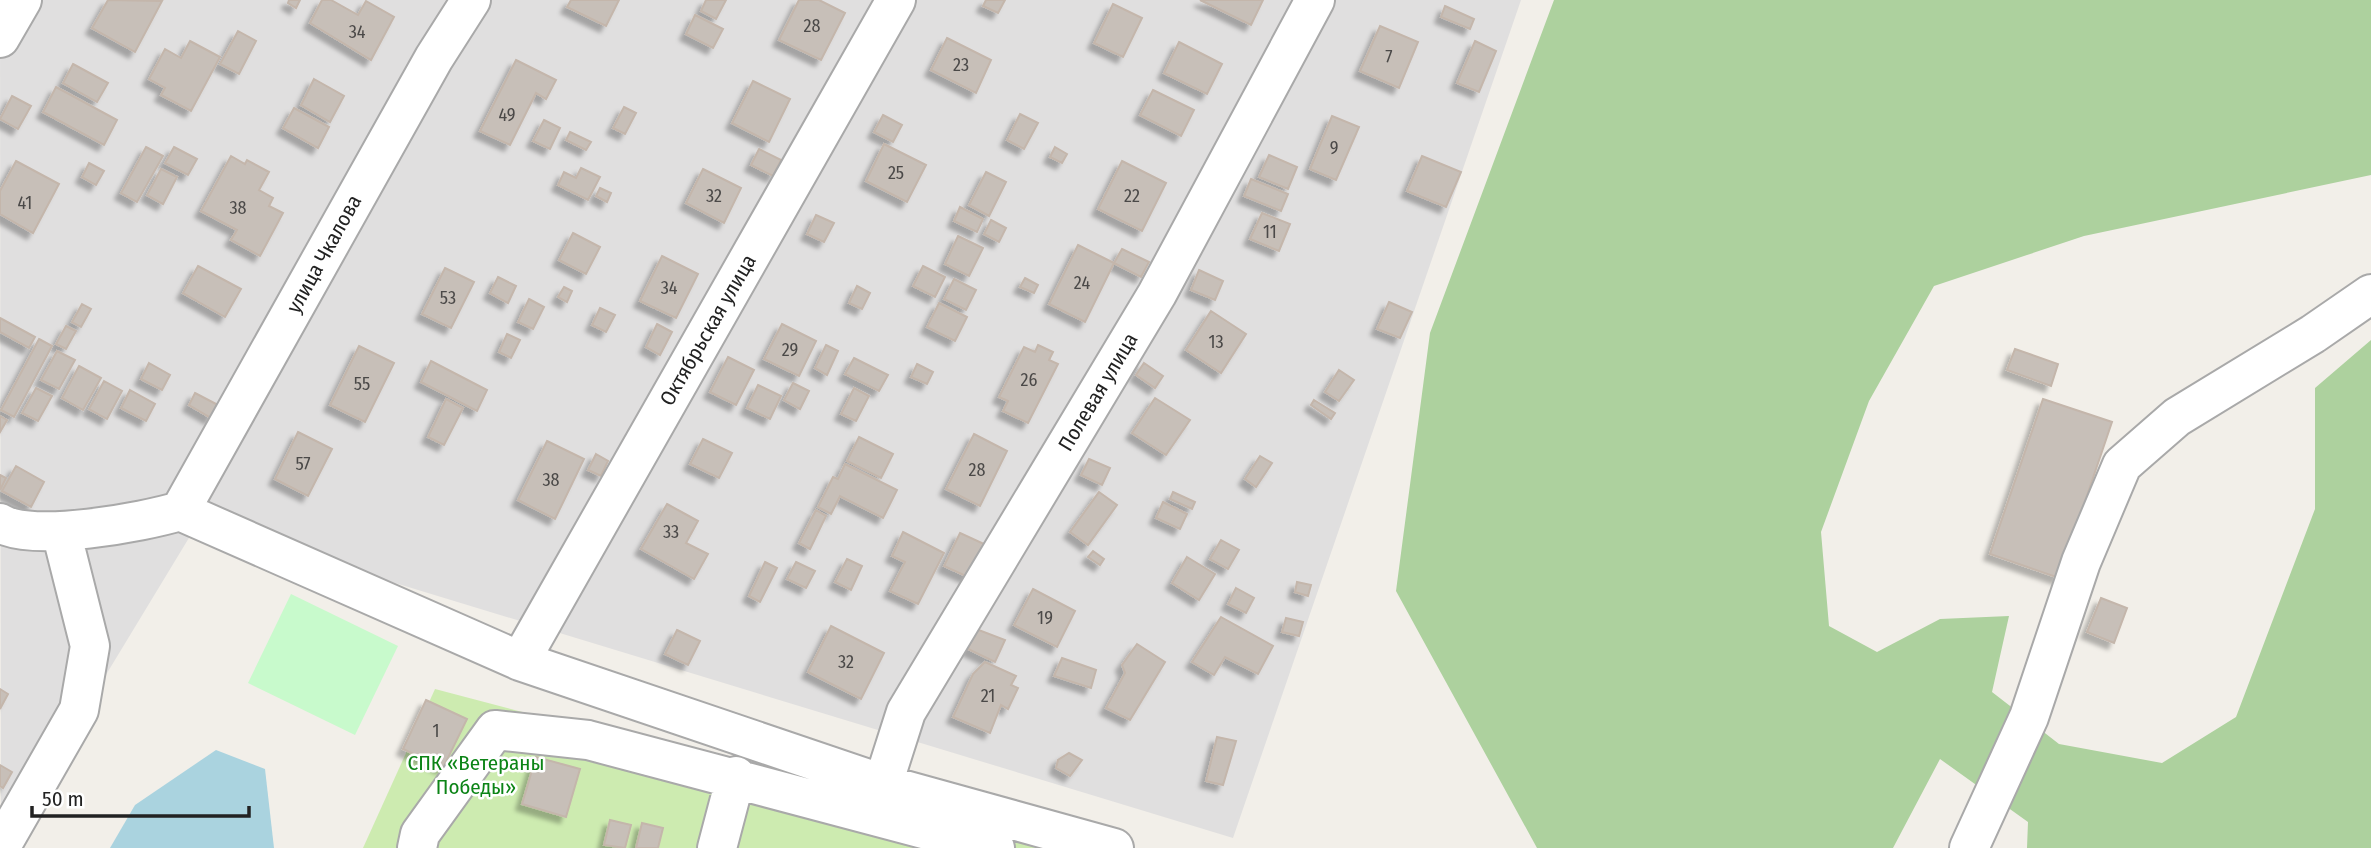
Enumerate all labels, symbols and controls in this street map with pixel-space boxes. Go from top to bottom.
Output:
house number: 28 [804,15,820,37]
house number: 34 [349,21,366,43]
house number: 7 [1385,46,1393,68]
house number: 23 [953,54,969,76]
house number: 49 [498,104,516,126]
house number: 9 [1330,137,1338,159]
house number: 25 [888,162,904,184]
house number: 32 [706,185,722,207]
house number: 22 [1124,185,1140,207]
street label: улица Чкалова [281,190,367,318]
house number: 41 [18,192,32,214]
house number: 38 [229,197,247,219]
house number: 11 [1263,221,1277,243]
street label: Октябрьская улица [654,250,762,410]
house number: 24 [1074,272,1090,294]
house number: 34 [661,277,678,299]
house number: 53 [440,287,456,309]
street label: Полевая улица [1053,328,1143,456]
house number: 13 [1208,331,1224,353]
house number: 29 [782,339,798,361]
house number: 26 [1021,369,1038,391]
house number: 55 [354,373,370,395]
house number: 57 [295,453,311,475]
house number: 28 [969,459,985,481]
house number: 38 [542,469,560,491]
house number: 33 [663,521,679,543]
house number: 19 [1037,607,1053,629]
house number: 32 [838,651,854,673]
house number: 21 [981,685,995,707]
house number: 1 [432,720,440,742]
park label: СПК «Ветераны Победы» [408,750,544,800]
scale bar [32,774,248,818]
text: 50 m [42,786,84,812]

